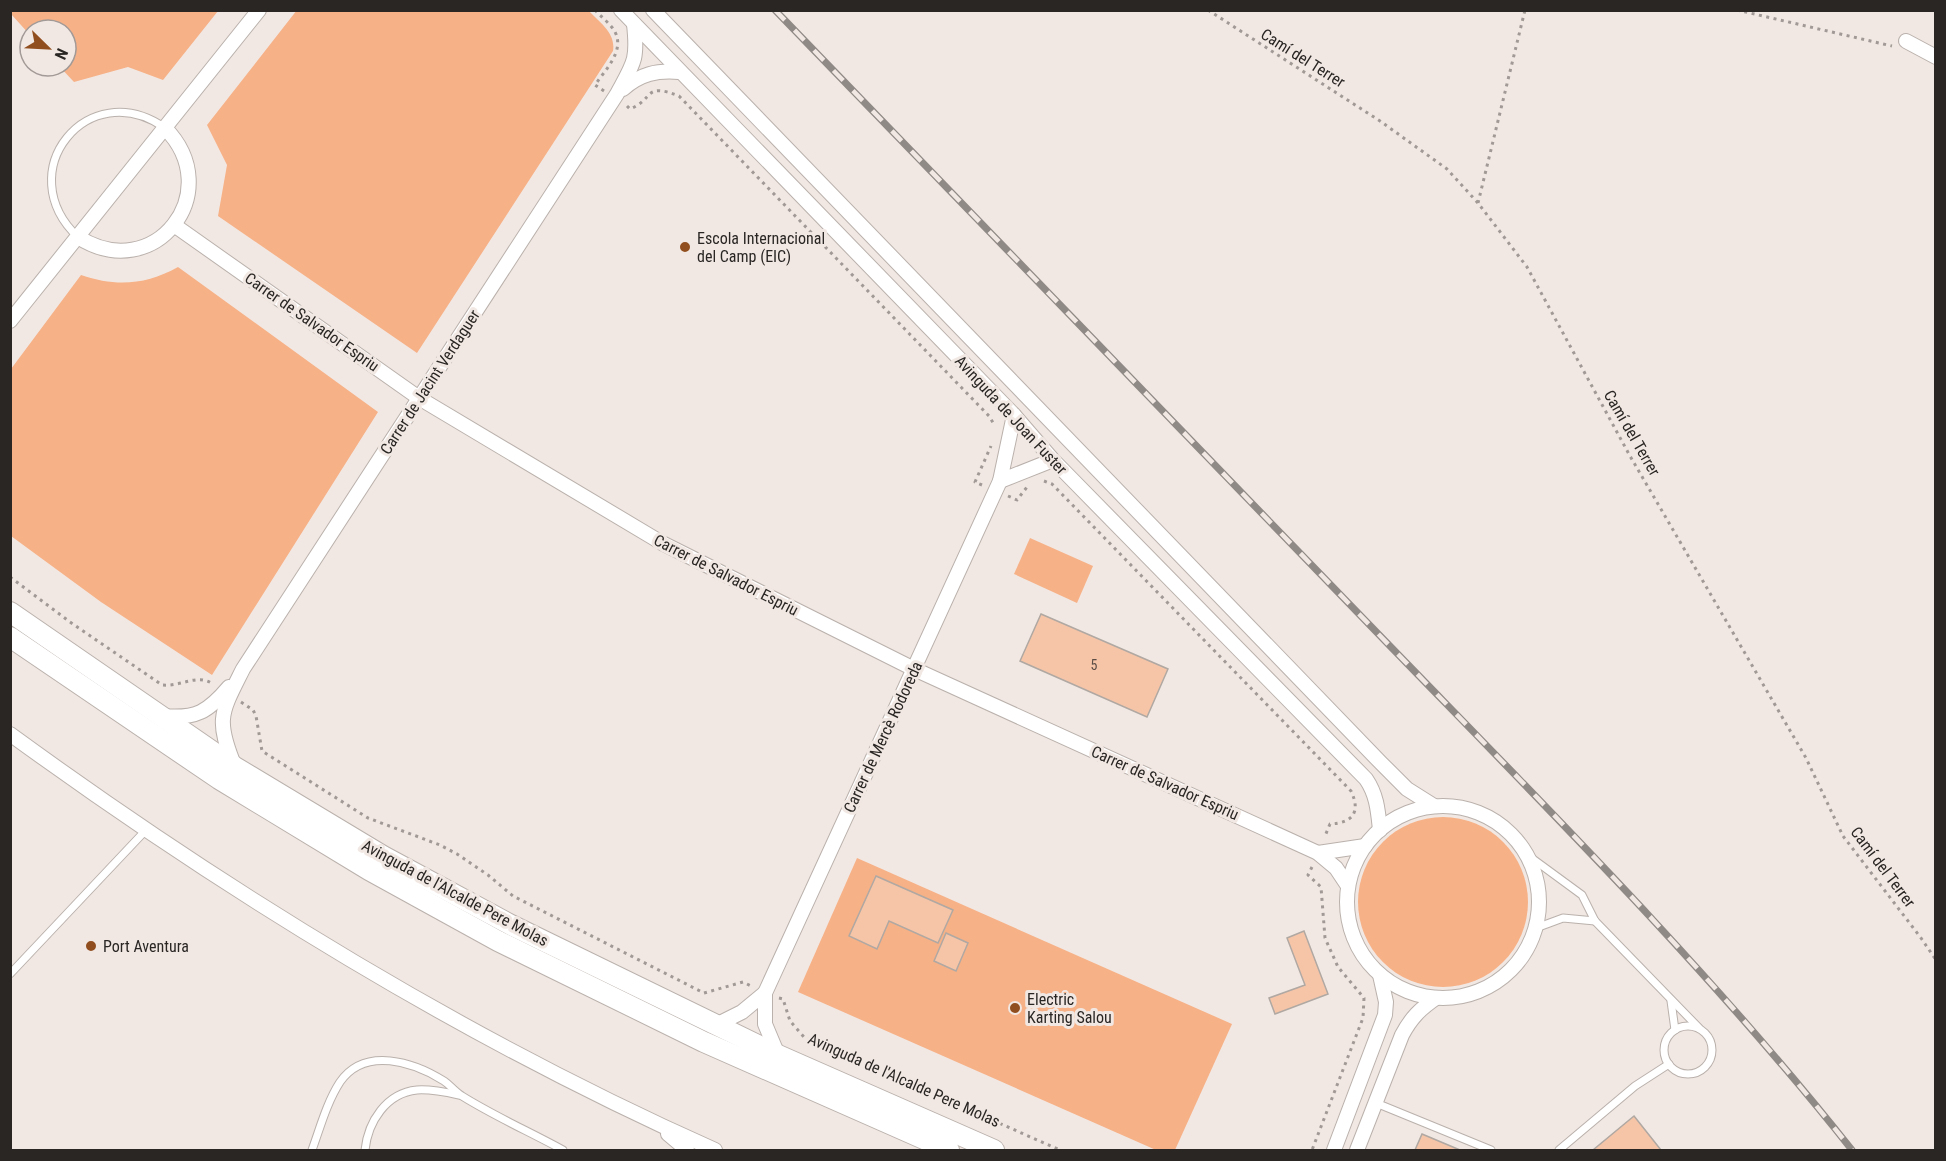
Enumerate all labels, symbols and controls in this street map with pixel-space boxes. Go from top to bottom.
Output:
north arrow [18,18,78,78]
street label: Camí del Terrer [1257,25,1349,91]
text: N [51,46,72,62]
place label: Escola Internacional del Camp (EIC) [697,229,825,266]
marker: Escola Internacional del Camp (EIC) [678,240,692,254]
street label: Carrer de Salvador Espriu [241,268,383,376]
street label: Carrer de Jacint Verdaguer [376,306,484,458]
street label: Avinguda de Joan Fuster [951,352,1071,478]
street label: Camí del Terrer [1600,387,1664,479]
street label: Carrer de Salvador Espriu [651,530,801,620]
house number: 5 [1091,657,1098,673]
street label: Carrer de Mercè Rodoreda [840,658,926,816]
street label: Carrer de Salvador Espriu [1088,742,1242,824]
street label: Camí del Terrer [1847,823,1919,911]
street label: Avinguda de l'Alcalde Pere Molas [359,836,551,950]
place label: Port Aventura [103,937,189,956]
marker: Port Aventura [84,939,98,953]
place label: Electric Karting Salou [1027,990,1112,1027]
marker: Electric Karting Salou [1008,1001,1022,1015]
street label: Avinguda de l'Alcalde Pere Molas [805,1029,1003,1131]

